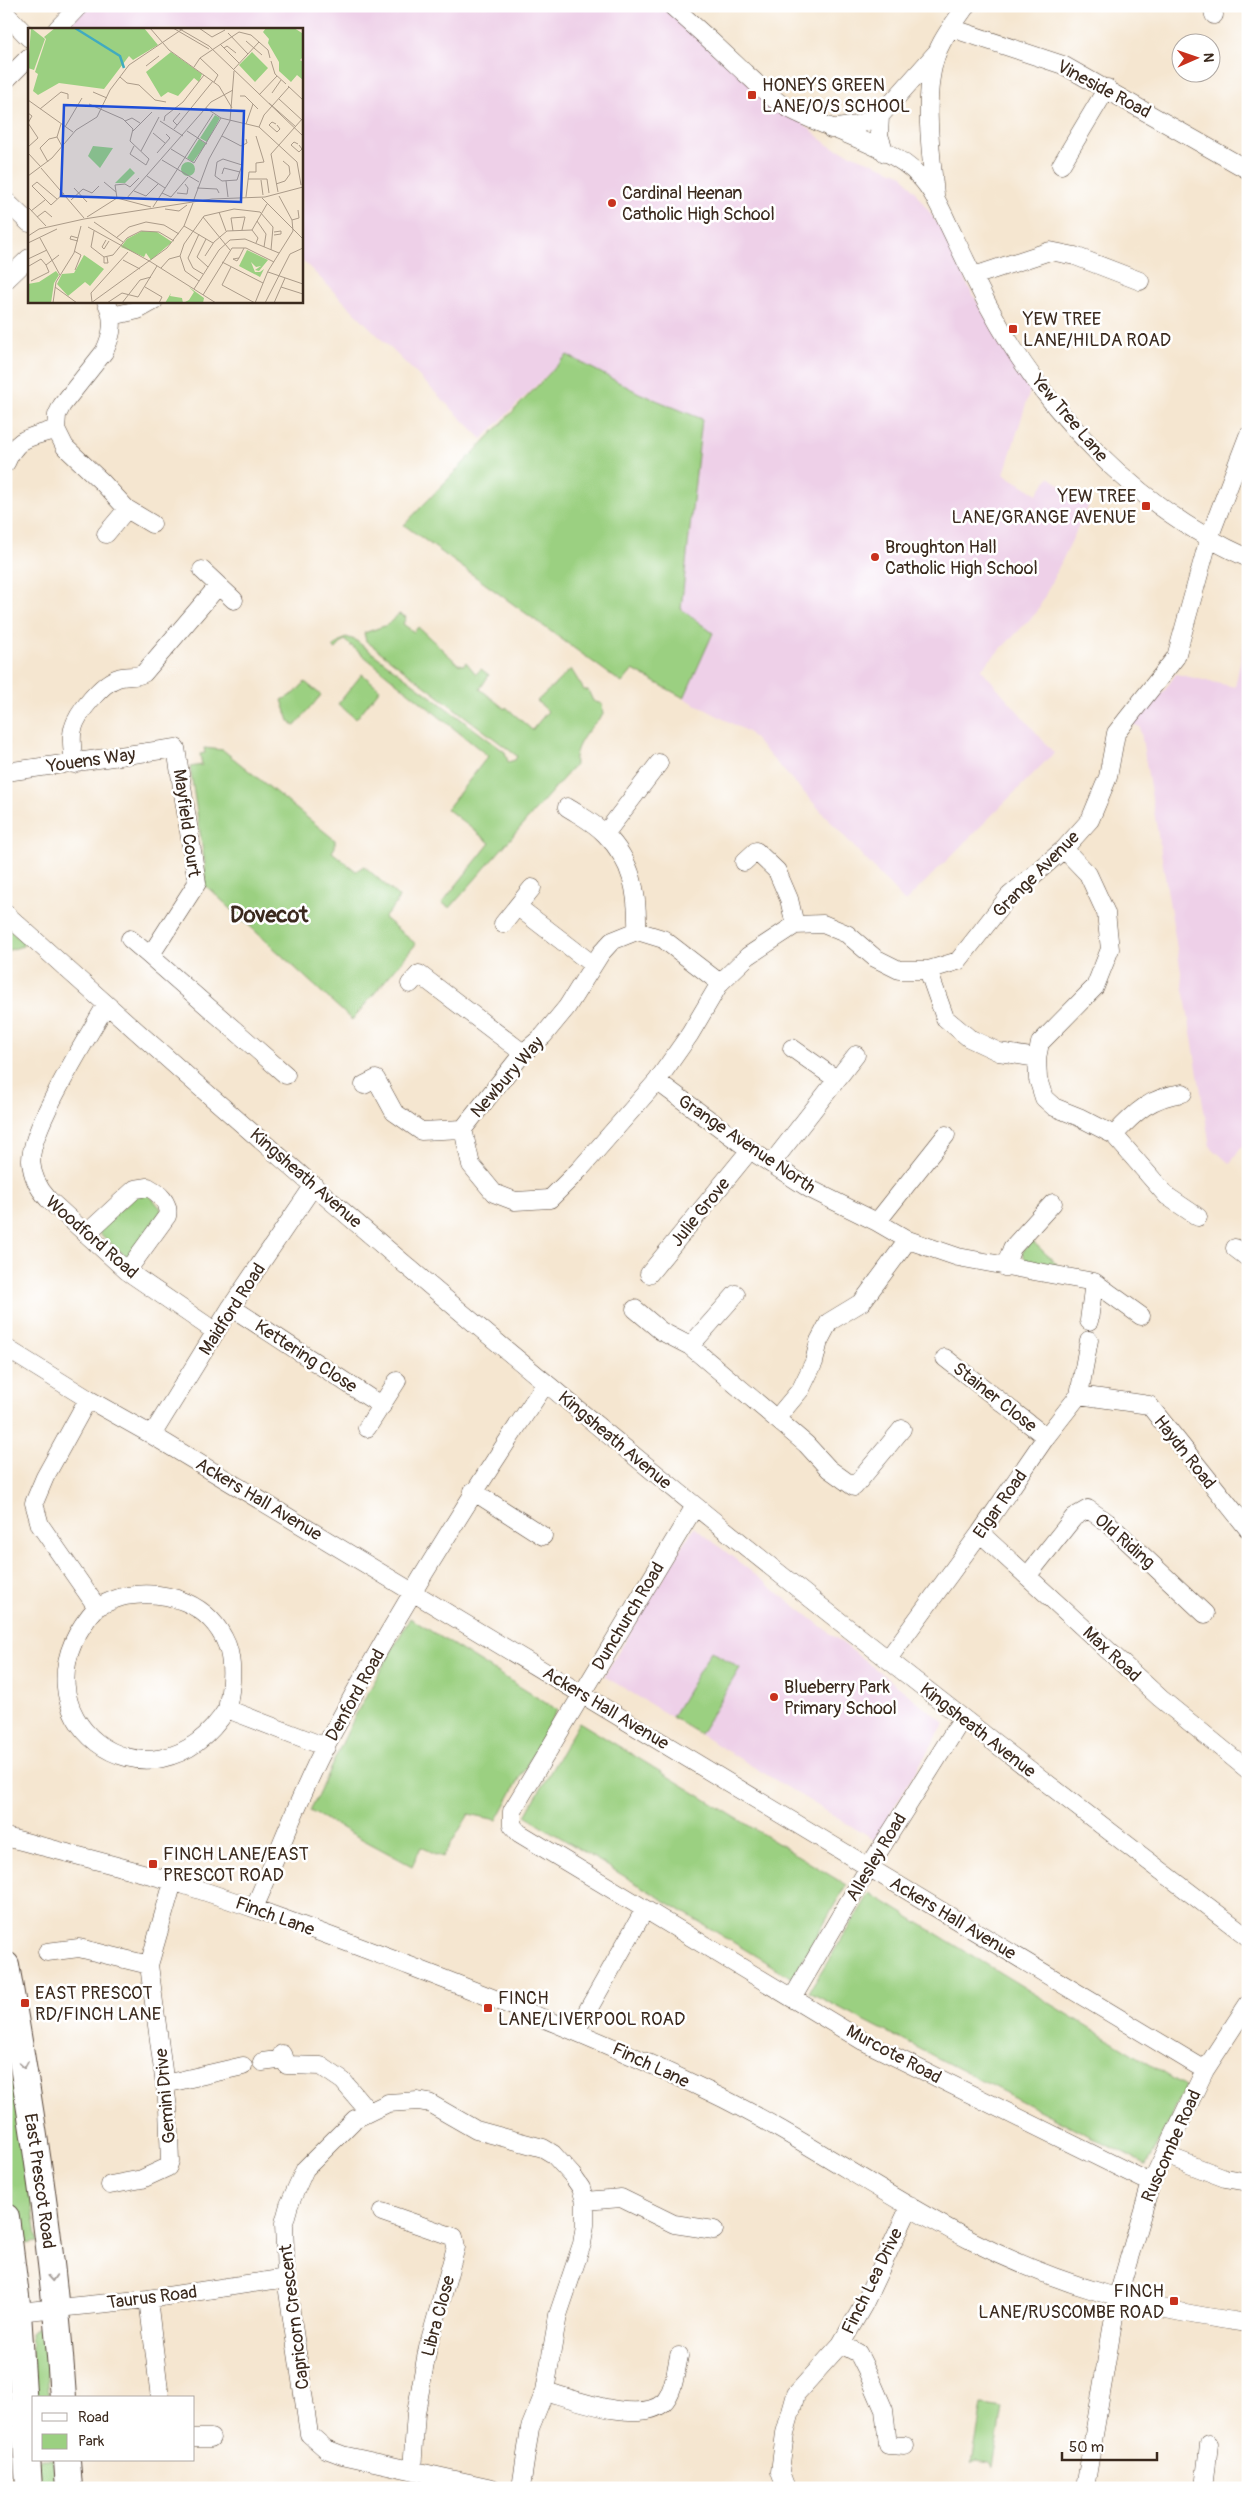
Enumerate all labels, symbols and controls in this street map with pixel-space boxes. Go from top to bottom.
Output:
inset map [28,28,302,302]
north arrow [1172,32,1222,82]
text: N [1200,53,1217,63]
street label: Vineside Road [1053,55,1155,124]
place label: HONEYS GREEN LANE/O/S SCHOOL [762,74,910,118]
marker: HONEYS GREEN LANE/O/S SCHOOL [746,89,758,101]
place label: Cardinal Heenan Catholic High School [622,182,775,226]
marker: Cardinal Heenan Catholic High School [606,197,618,209]
place label: YEW TREE LANE/HILDA ROAD [1022,308,1171,352]
marker: YEW TREE LANE/HILDA ROAD [1007,323,1019,335]
street label: Yew Tree Lane [1026,369,1113,467]
place label: YEW TREE LANE/GRANGE AVENUE [951,485,1136,529]
marker: YEW TREE LANE/GRANGE AVENUE [1140,500,1152,512]
place label: Broughton Hall Catholic High School [885,536,1038,580]
marker: Broughton Hall Catholic High School [869,551,881,563]
street label: Youens Way [44,743,137,778]
street label: Mayfield Court [168,768,206,879]
street label: Grange Avenue [988,826,1085,923]
district label: Dovecot [230,901,309,929]
street label: Newbury Way [466,1032,549,1123]
street label: Grange Avenue North [673,1090,820,1199]
street label: Kingsheath Avenue [245,1123,367,1233]
street label: Julie Grove [665,1173,735,1252]
street label: Woodford Road [41,1191,143,1284]
street label: Maidford Road [194,1259,271,1360]
street label: Kettering Close [250,1315,361,1398]
street label: Stainer Close [948,1357,1041,1437]
street label: Kingsheath Avenue [553,1386,676,1495]
street label: Haydn Road [1149,1411,1221,1494]
street label: Ackers Hall Avenue [191,1453,326,1546]
street label: Elgar Road [968,1465,1032,1543]
street label: Old Riding [1090,1509,1160,1574]
street label: Dunchurch Road [587,1558,670,1674]
street label: Max Road [1078,1622,1146,1687]
street label: Denford Road [321,1645,390,1745]
street label: Ackers Hall Avenue [538,1662,673,1755]
place label: Blueberry Park Primary School [784,1676,897,1720]
street label: Kingsheath Avenue [915,1678,1041,1783]
marker: Blueberry Park Primary School [768,1691,780,1703]
street label: Allesley Road [841,1809,912,1906]
place label: FINCH LANE/EAST PRESCOT ROAD [163,1843,309,1887]
marker: FINCH LANE/EAST PRESCOT ROAD [147,1858,159,1870]
street label: Ackers Hall Avenue [885,1872,1020,1965]
street label: Finch Lane [232,1892,318,1941]
place label: EAST PRESCOT RD/FINCH LANE [35,1982,161,2026]
place label: FINCH LANE/LIVERPOOL ROAD [498,1987,685,2031]
marker: EAST PRESCOT RD/FINCH LANE [19,1997,31,2009]
marker: FINCH LANE/LIVERPOOL ROAD [482,2002,494,2014]
street label: Murcote Road [842,2020,945,2089]
street label: Finch Lane [609,2038,693,2093]
street label: Gemini Drive [150,2047,181,2144]
one-way arrow [18,2061,28,2070]
street label: Ruscombe Road [1136,2086,1207,2206]
street label: East Prescot Road [19,2112,60,2250]
street label: Finch Lea Drive [837,2224,908,2338]
street label: Capricorn Crescent [274,2242,315,2391]
street label: Libra Close [417,2273,460,2359]
one-way arrow [47,2274,58,2282]
place label: FINCH LANE/RUSCOMBE ROAD [978,2280,1164,2324]
street label: Taurus Road [106,2281,198,2314]
marker: FINCH LANE/RUSCOMBE ROAD [1168,2295,1180,2307]
legend [32,2396,195,2462]
text: Road [78,2408,109,2427]
scale bar [1062,2429,1156,2461]
text: Park [78,2432,105,2451]
text: 50 m [1069,2438,1104,2457]

